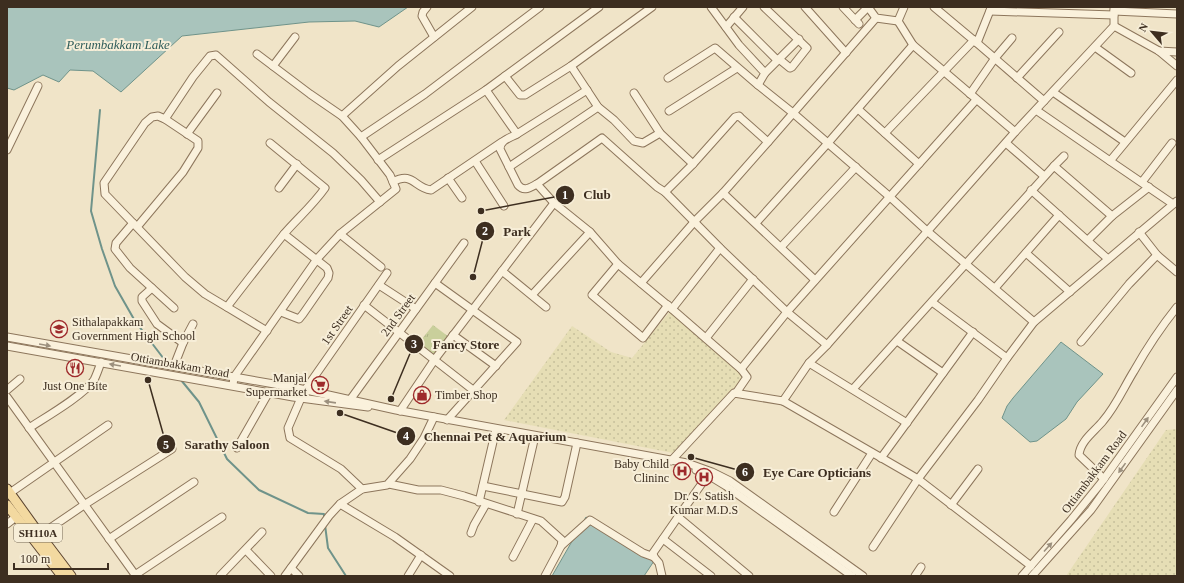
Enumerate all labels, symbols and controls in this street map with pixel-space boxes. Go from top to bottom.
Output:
north arrow [1132,12,1172,52]
text: N [1136,21,1150,34]
water label: Perumbakkam Lake [65,37,170,52]
callout: Club [555,182,619,207]
text: Club [583,187,611,202]
text: 1 [562,188,568,202]
callout: Park [475,219,539,244]
text: 2 [482,224,488,238]
text: Park [503,224,531,239]
street label: 2nd Street [378,291,418,339]
street label: 1st Street [318,302,356,347]
place label: Sithalapakkam Government High School [72,315,196,343]
school or university icon: Sithalapakkam Government High School [49,319,69,339]
callout: Fancy Store [404,332,507,357]
text: 3 [411,337,417,351]
text: Fancy Store [433,337,500,352]
one-way arrow [39,342,51,348]
street label: Ottiambakkam Road [130,349,230,381]
restaurant icon: Just One Bite [65,358,85,378]
one-way arrow [109,362,121,368]
place label: Manjal Supermarket [246,371,308,399]
supermarket icon: Manjal Supermarket [310,375,330,395]
place label: Just One Bite [43,379,107,393]
shop icon: Timber Shop [412,385,432,405]
place label: Timber Shop [435,388,498,402]
one-way arrow [324,399,336,405]
one-way arrow [1141,417,1149,428]
callout: Chennai Pet & Aquarium [396,424,575,449]
street label: Ottiambakkam Road [1058,428,1130,516]
text: 4 [403,429,409,443]
text: Chennai Pet & Aquarium [424,429,566,444]
callout: Sarathy Saloon [156,432,277,457]
text: Sarathy Saloon [185,437,270,452]
text: 5 [163,438,169,452]
place label: Baby Child Clininc [614,457,669,485]
callout: Eye Care Opticians [735,460,879,485]
hospital icon: Baby Child Clininc [672,461,692,481]
one-way arrow [1118,462,1126,473]
text: 6 [742,465,748,479]
text: Eye Care Opticians [763,465,871,480]
hospital icon: Dr. S. Satish Kumar M.D.S [694,467,714,487]
place label: Dr. S. Satish Kumar M.D.S [670,489,738,517]
road number: SH110A [14,524,62,542]
one-way arrow [1043,542,1052,552]
scale bar [14,545,108,571]
text: 100 m [20,552,51,566]

